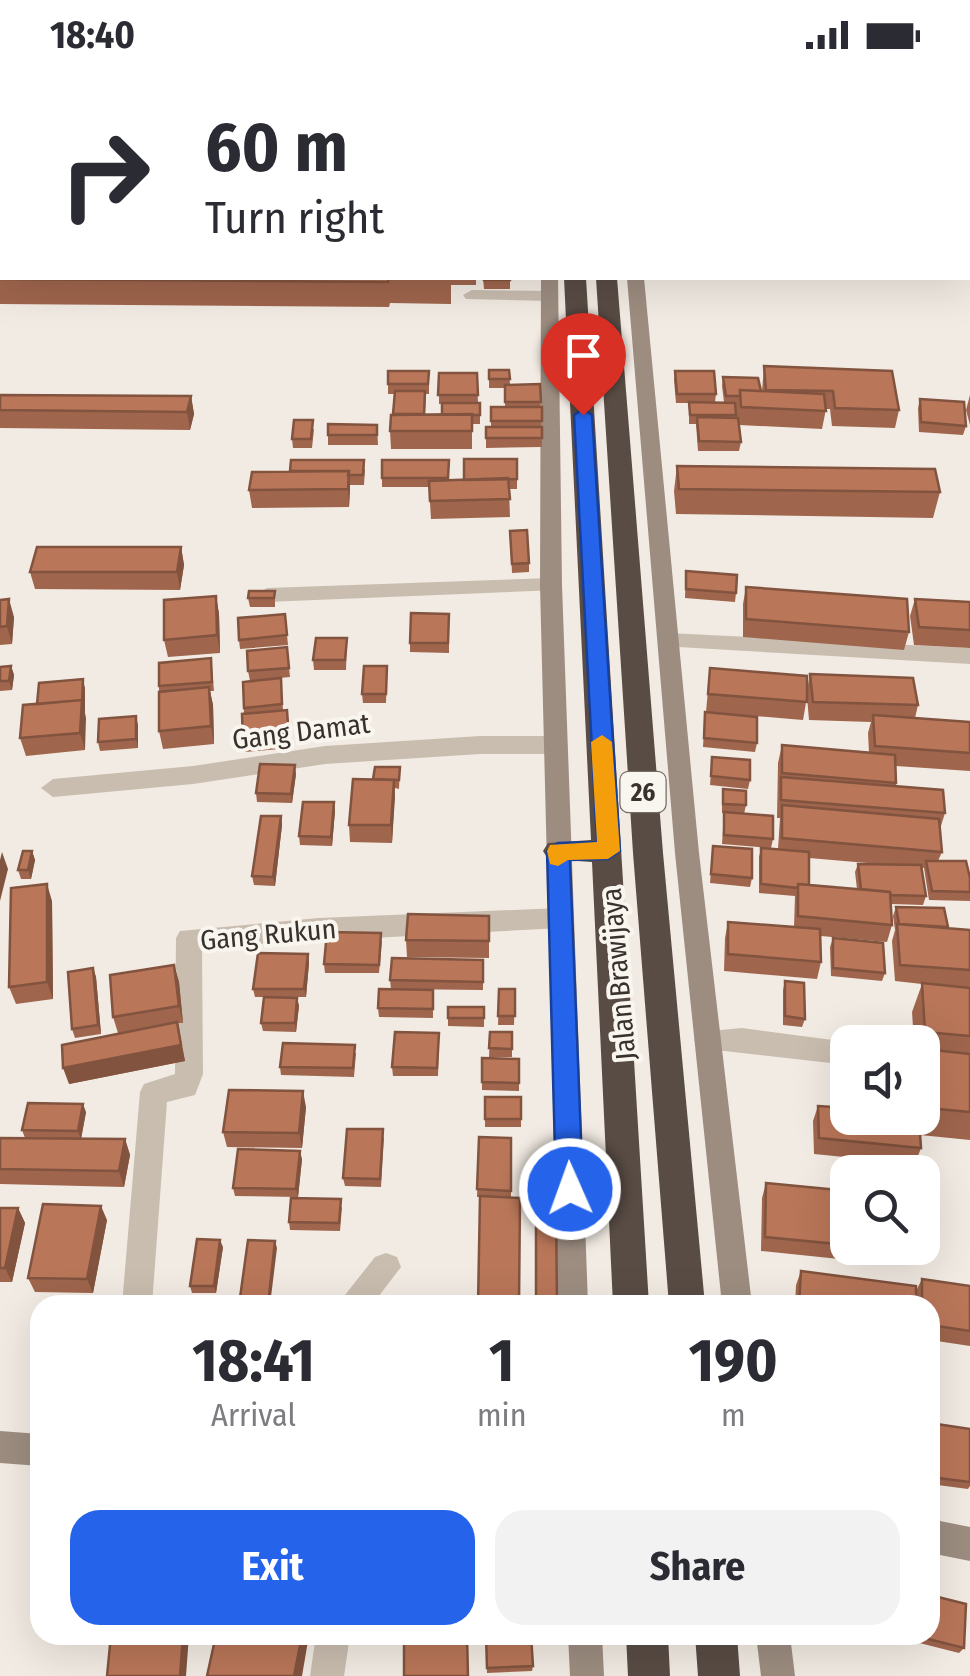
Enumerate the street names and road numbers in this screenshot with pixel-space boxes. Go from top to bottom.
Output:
street label: Gang Damat [230,707,373,756]
road number: 26 [620,772,666,812]
street label: Jalan Brawijaya [595,886,642,1061]
street label: Gang Rukun [199,912,337,957]

